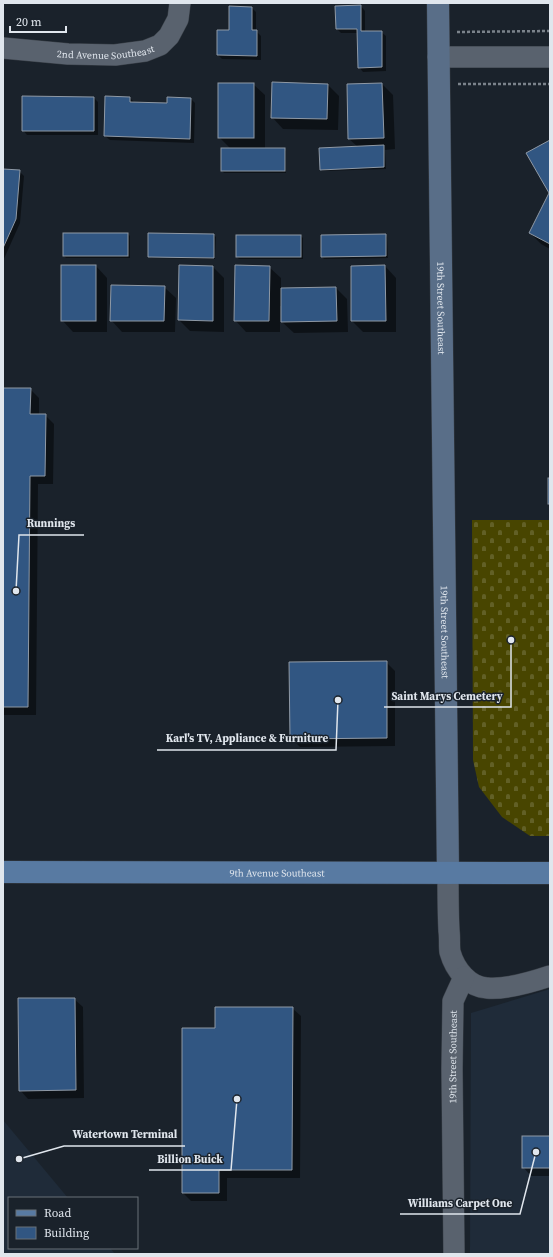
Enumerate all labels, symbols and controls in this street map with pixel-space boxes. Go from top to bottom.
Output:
scale bar [10,8,66,34]
text: 20 m [16,14,42,30]
street label: 2nd Avenue Southeast [56,41,157,62]
street label: 19th Street Southeast [434,261,449,355]
callout: Runnings [19,512,84,535]
text: Runnings [27,516,75,531]
street label: 19th Street Southeast [438,585,452,679]
callout: Saint Marys Cemetery [384,684,511,707]
text: Saint Marys Cemetery [391,689,503,704]
callout: Karl's TV, Appliance & Furniture [157,727,336,750]
text: Karl's TV, Appliance & Furniture [166,731,329,746]
street label: 9th Avenue Southeast [229,866,325,879]
street label: 19th Street Southeast [445,1010,459,1104]
callout: Watertown Terminal [64,1123,185,1146]
text: Watertown Terminal [73,1127,178,1142]
callout: Billion Buick [149,1147,231,1170]
text: Billion Buick [157,1152,223,1167]
callout: Williams Carpet One [400,1191,520,1214]
text: Williams Carpet One [408,1196,512,1211]
legend [8,1197,138,1249]
text: Road [44,1205,71,1221]
text: Building [44,1225,89,1241]

